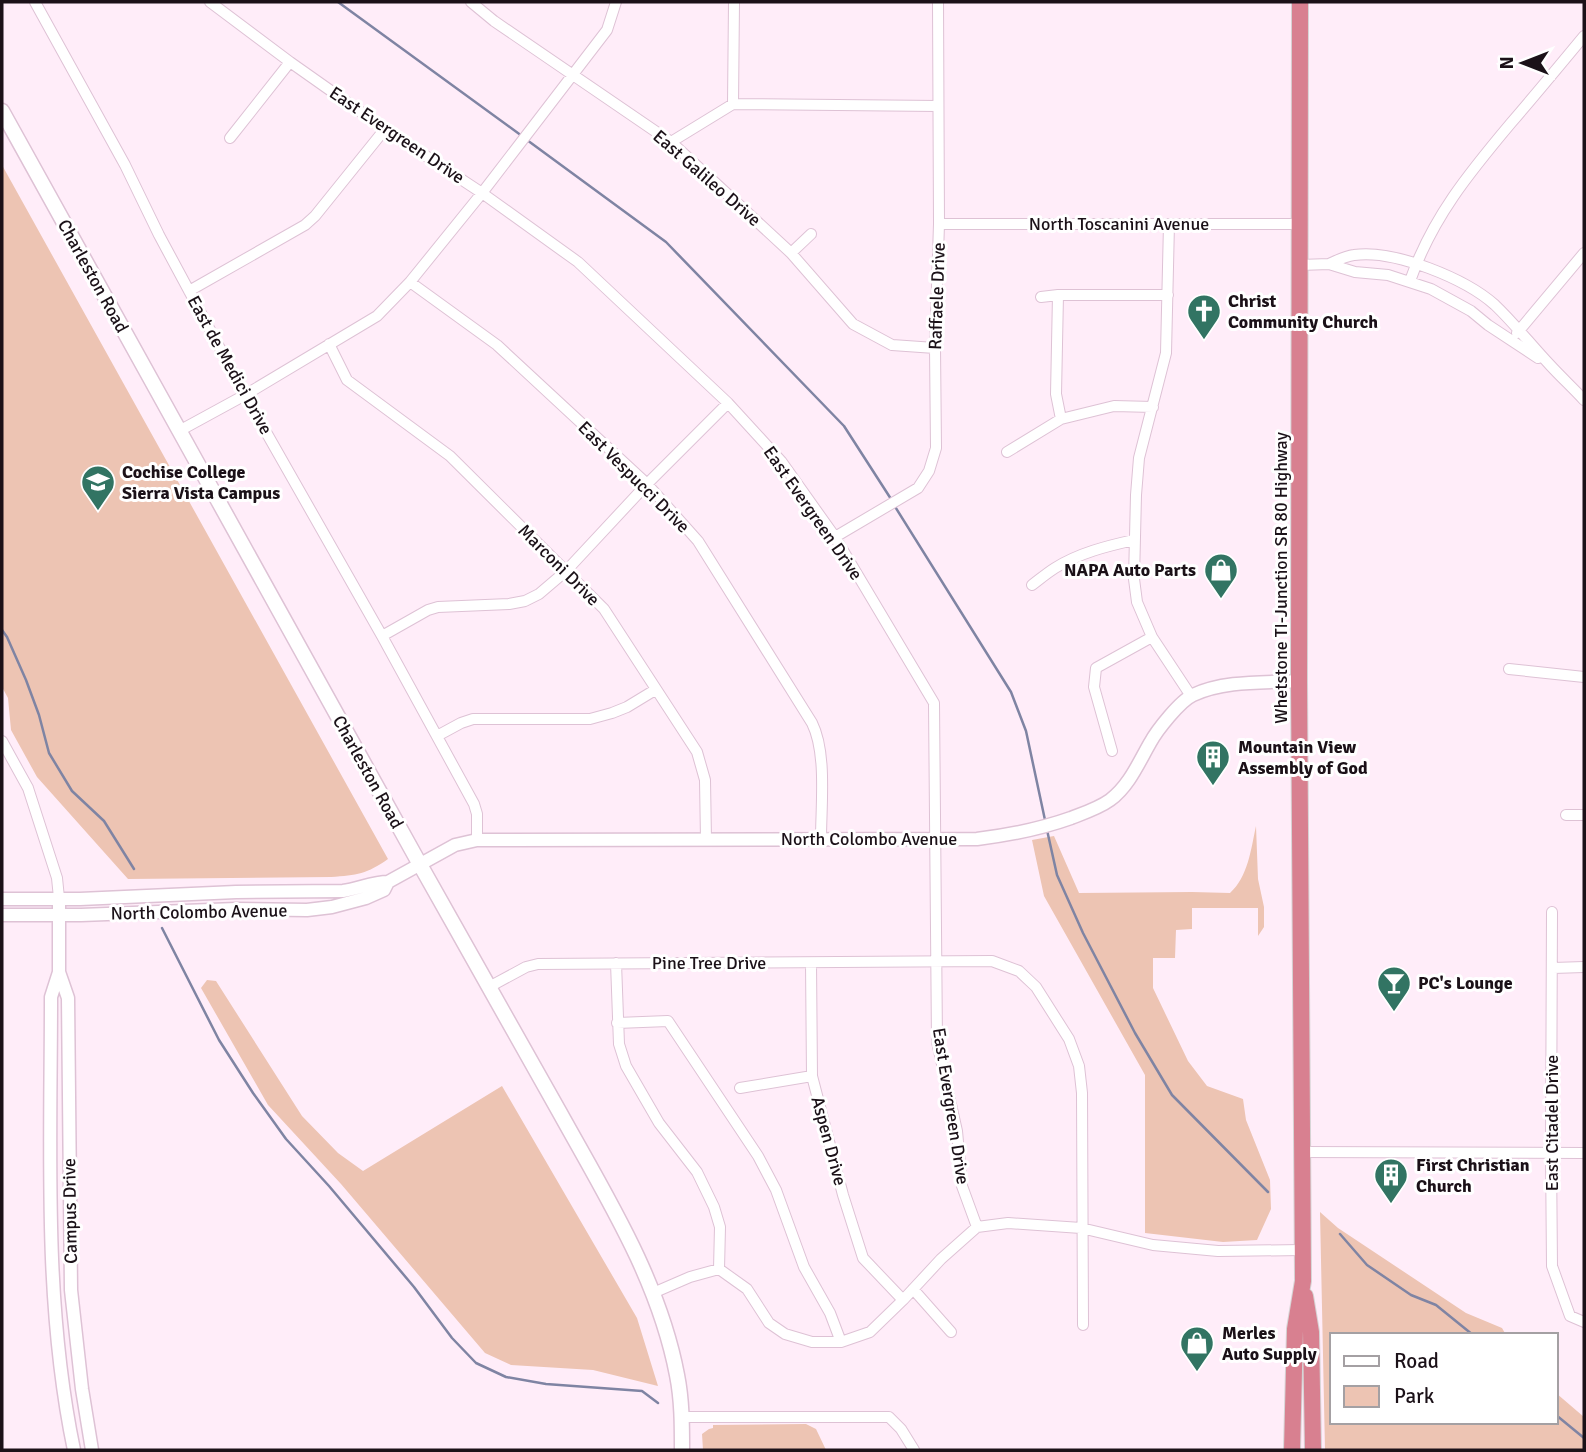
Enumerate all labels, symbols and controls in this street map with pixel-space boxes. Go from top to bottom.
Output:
north arrow [1488,28,1558,98]
text: N [1495,56,1519,70]
street label: East Evergreen Drive [325,82,469,188]
street label: East Galileo Drive [649,125,765,231]
street label: North Toscanini Avenue [1029,213,1209,235]
street label: Charleston Road [53,215,133,337]
street label: Raffaele Drive [924,242,950,350]
place label: Christ Community Church [1228,290,1378,333]
street label: East de Medici Drive [183,292,277,438]
church icon: Christ Community Church [1185,292,1223,341]
street label: East Vespucci Drive [573,416,695,538]
street label: Whetstone TI-Junction SR 80 Highway [1270,432,1292,724]
street label: East Evergreen Drive [759,442,867,584]
place label: Cochise College Sierra Vista Campus [122,461,280,504]
school or university icon: Cochise College Sierra Vista Campus [79,463,117,512]
street label: Marconi Drive [514,520,604,610]
shop icon: NAPA Auto Parts [1202,551,1240,600]
place label: NAPA Auto Parts [1064,559,1196,581]
street label: Charleston Road [328,711,408,833]
place label: Mountain View Assembly of God [1238,736,1368,779]
building icon: Mountain View Assembly of God [1194,738,1232,787]
street label: North Colombo Avenue [781,828,957,850]
street label: North Colombo Avenue [110,899,288,925]
street label: Pine Tree Drive [652,952,766,974]
bar icon: PC's Lounge [1375,964,1413,1013]
place label: PC's Lounge [1418,972,1513,994]
street label: East Evergreen Drive [928,1026,974,1186]
street label: East Citadel Drive [1541,1055,1563,1191]
street label: Aspen Drive [807,1094,851,1188]
place label: First Christian Church [1416,1154,1530,1197]
building icon: First Christian Church [1372,1156,1410,1205]
street label: Campus Drive [58,1158,82,1264]
place label: Merles Auto Supply [1222,1322,1317,1365]
shop icon: Merles Auto Supply [1178,1324,1216,1373]
legend [1330,1333,1558,1424]
text: Road [1394,1348,1439,1374]
text: Park [1394,1383,1435,1409]

